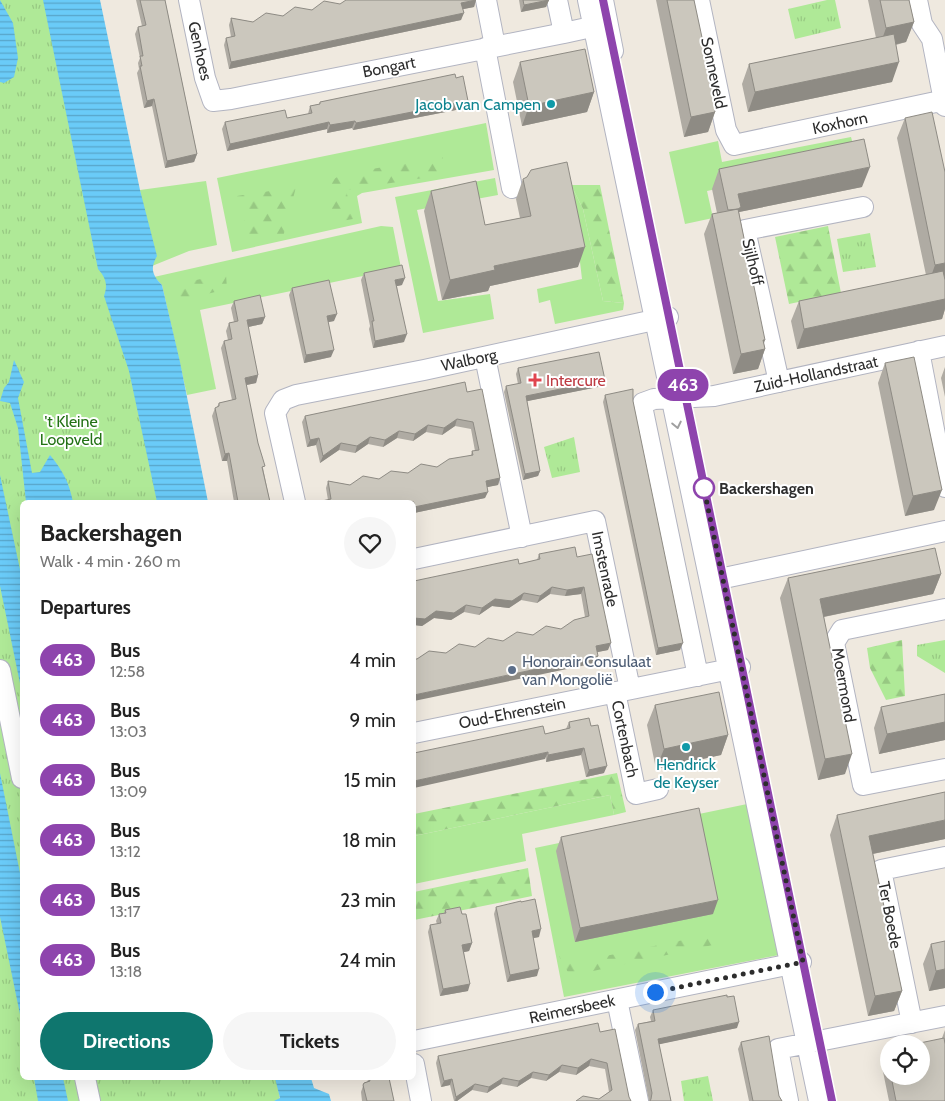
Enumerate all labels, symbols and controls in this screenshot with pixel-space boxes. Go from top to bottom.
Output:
street label: Genhoes [184,20,216,83]
street label: Sonneveld [697,35,731,111]
street label: Bongart [361,52,418,81]
place label: Jacob van Campen [414,95,541,114]
marker: Jacob van Campen [545,98,557,110]
street label: Koxhorn [811,108,869,138]
street label: Sijlhoff [738,237,768,288]
street label: Walborg [439,345,500,375]
street label: Zuid-Hollandstraat [752,351,880,396]
line badge: 463 [654,369,712,401]
place label: Intercure [546,371,606,390]
marker: Intercure [528,373,542,387]
text: 463 [668,374,699,396]
park label: 't Kleine Loopveld [40,412,102,449]
one-way arrow [671,420,682,429]
marker: Backershagen [693,477,715,499]
place label: Backershagen [719,479,814,498]
button: heart [344,517,396,569]
text: Backershagen [40,518,182,547]
street label: Imstenrade [588,529,622,609]
text: Walk · 4 min · 260 m [40,552,181,571]
text: Departures [40,596,131,619]
text: Bus [110,639,140,662]
street label: Moermond [828,646,860,724]
text: 463 [52,649,83,671]
text: 4 min [349,649,396,672]
place label: Honorair Consulaat van Mongolië [522,652,652,689]
text: 12:58 [110,662,145,681]
marker: Honorair Consulaat van Mongolië [506,664,518,676]
street label: Oud-Ehrenstein [457,693,567,733]
text: Bus [110,699,140,722]
street label: Cortenbach [608,699,642,779]
text: 463 [52,709,83,731]
text: 9 min [350,709,396,732]
text: 13:03 [110,722,147,741]
marker: Hendrick de Keyser [680,741,692,753]
place label: Hendrick de Keyser [653,755,720,792]
text: Bus [110,759,140,782]
text: 463 [52,769,83,791]
text: 15 min [344,769,396,792]
text: 13:09 [110,782,147,801]
text: Bus [110,819,140,842]
text: 463 [52,829,83,851]
text: 18 min [343,829,396,852]
text: 13:12 [110,842,141,861]
text: Bus [110,879,140,902]
street label: Ter Boede [874,880,906,950]
text: 463 [52,889,83,911]
text: 23 min [340,889,396,912]
text: 13:17 [110,902,140,921]
text: Bus [110,939,140,962]
text: 463 [52,949,83,971]
text: 24 min [339,949,396,972]
text: 13:18 [110,962,142,981]
your location [643,980,668,1005]
street label: Reimersbeek [527,990,617,1027]
button: Directions [40,1012,213,1070]
button: Tickets [223,1012,396,1070]
map controls [880,1035,930,1085]
button: locate [880,1035,930,1085]

